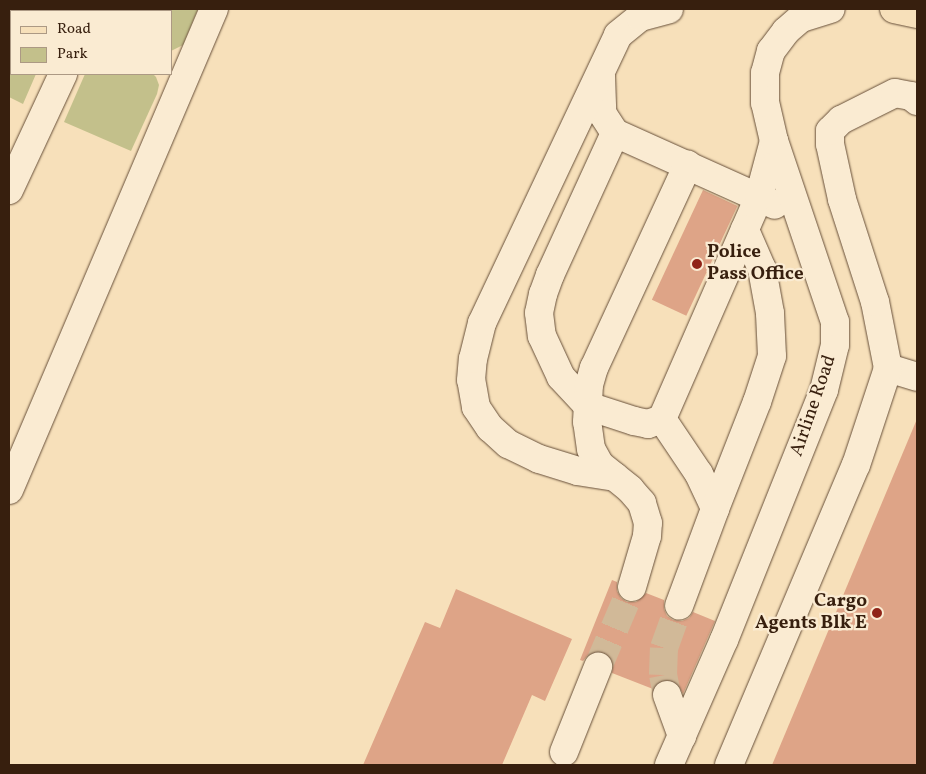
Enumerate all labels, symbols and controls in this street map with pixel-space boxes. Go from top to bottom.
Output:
legend [10,10,172,75]
text: Road [57,19,91,40]
text: Park [57,44,88,65]
place label: Police Pass Office [707,242,804,286]
marker: Police Pass Office [691,258,703,270]
street label: Airline Road [786,352,842,460]
place label: Cargo Agents Blk E [755,591,867,635]
marker: Cargo Agents Blk E [871,607,883,619]

